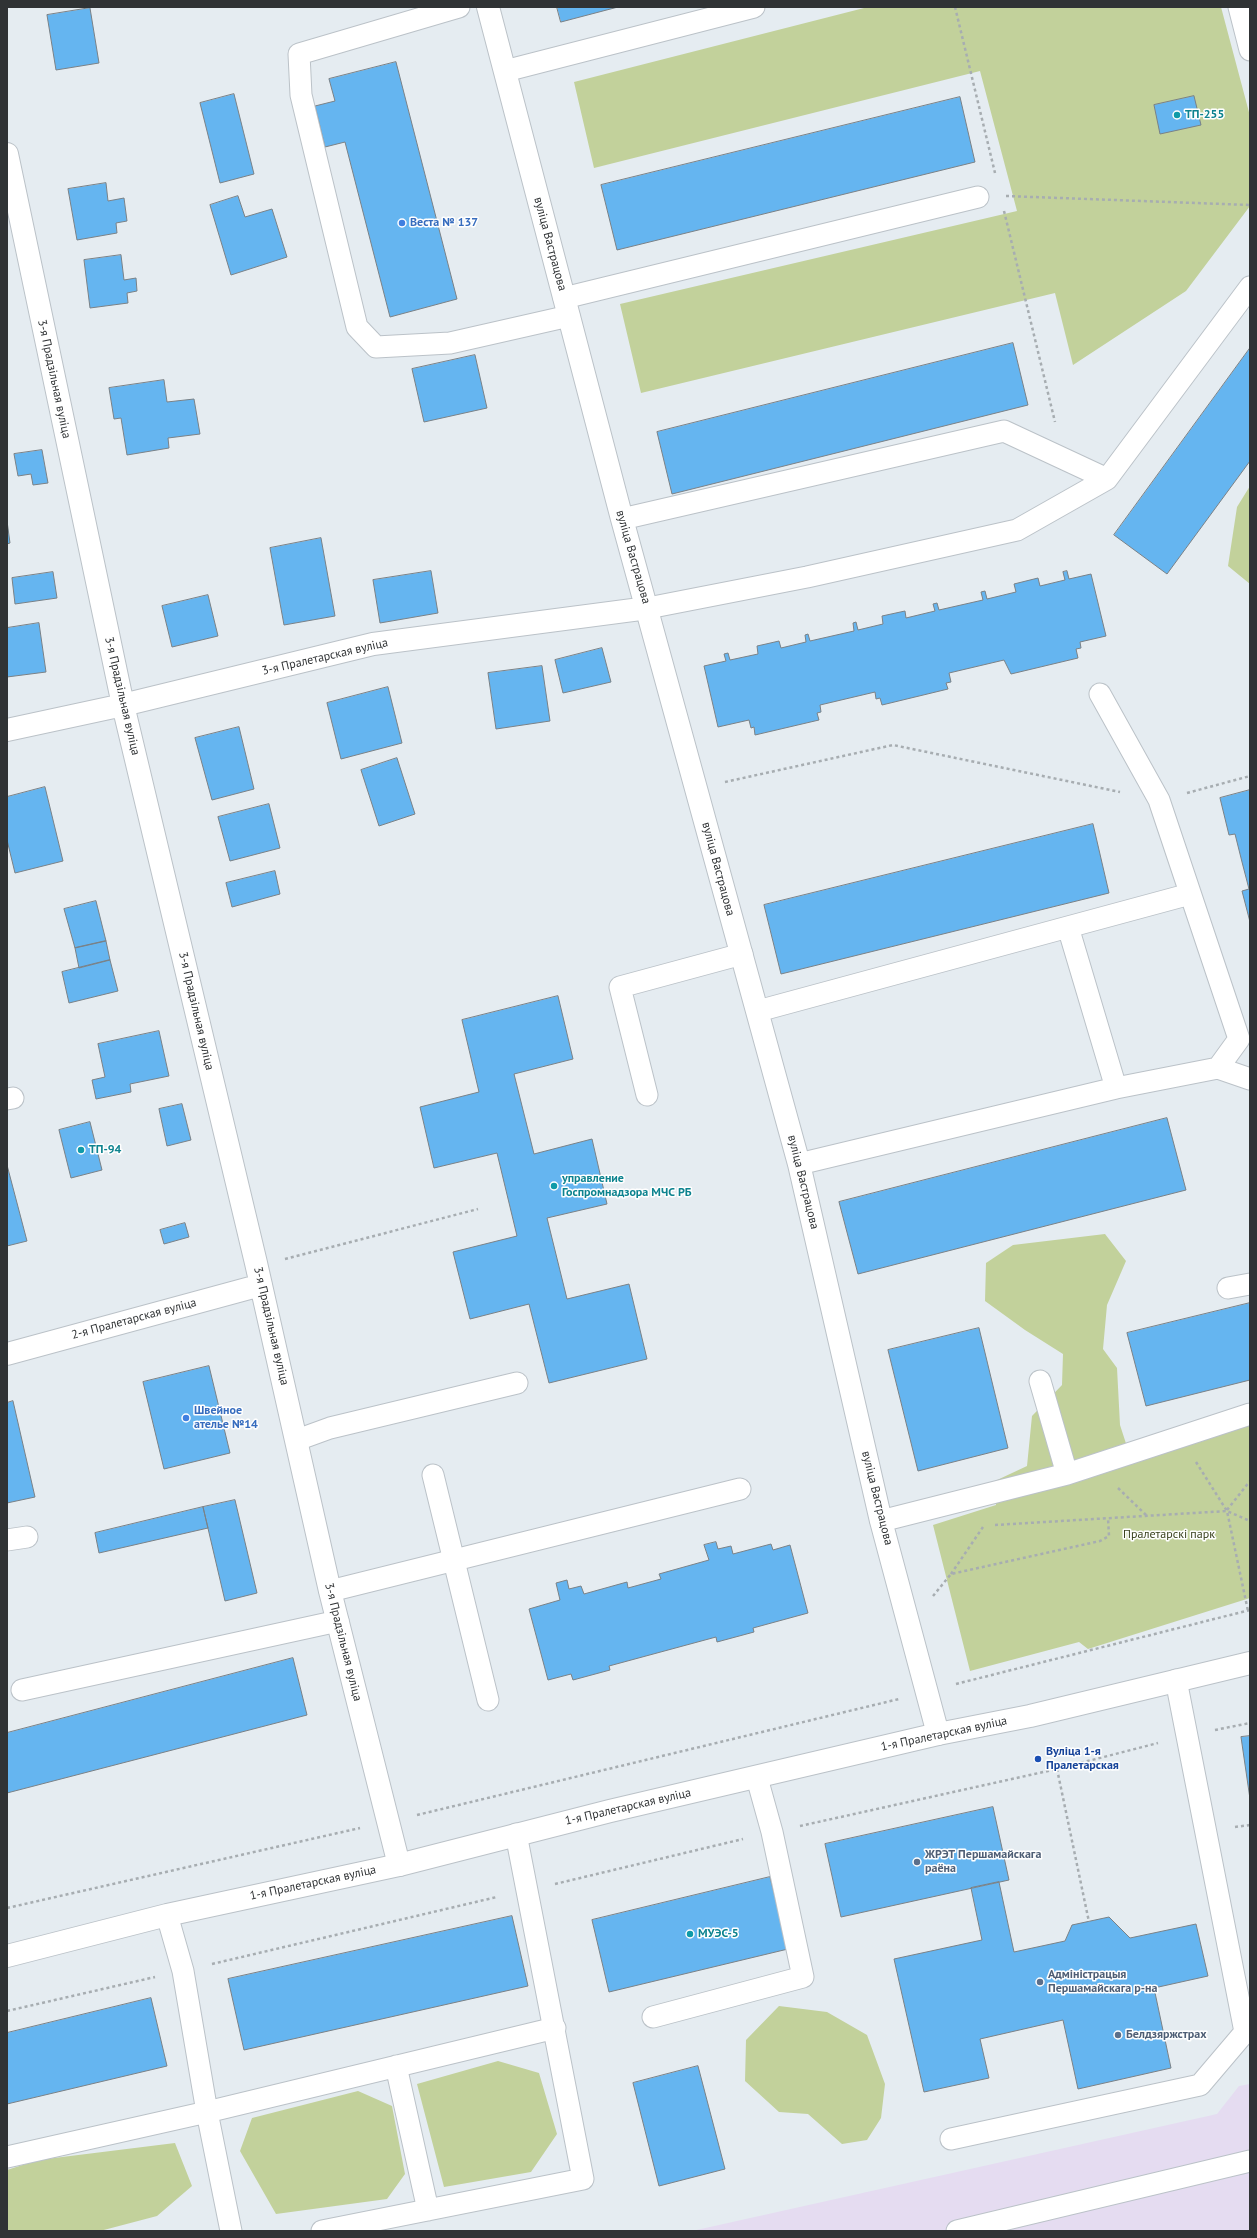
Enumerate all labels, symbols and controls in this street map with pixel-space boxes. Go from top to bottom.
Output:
place label: ТП-255 [1185,108,1224,122]
marker: ТП-255 [1172,110,1182,120]
street label: вуліца Вастрацова [531,195,569,293]
place label: Веста № 137 [410,216,478,230]
marker: Веста № 137 [397,218,407,228]
street label: 3-я Прадзільная вуліца [34,318,74,440]
street label: вуліца Вастрацова [613,509,653,605]
street label: 3-я Прадзільная вуліца [101,635,143,757]
street label: 3-я Пралетарская вуліца [261,636,389,678]
street label: вуліца Вастрацова [699,820,737,918]
street label: 3-я Прадзільная вуліца [175,950,217,1072]
street label: вуліца Вастрацова [784,1133,822,1231]
place label: ТП-94 [89,1143,121,1157]
marker: ТП-94 [76,1145,86,1155]
place label: управление Госпромнадзора МЧС РБ [562,1172,692,1200]
marker: управление Госпромнадзора МЧС РБ [549,1181,559,1191]
street label: 3-я Прадзільная вуліца [250,1265,292,1387]
street label: 2-я Пралетарская вуліца [70,1295,198,1343]
place label: Швейное ателье №14 [194,1404,258,1432]
marker: Швейное ателье №14 [181,1413,191,1423]
street label: вуліца Вастрацова [858,1449,896,1547]
park label: Пралетарскі парк [1123,1528,1215,1542]
street label: 3-я Прадзільная вуліца [321,1581,365,1703]
street label: 1-я Пралетарская вуліца [880,1714,1008,1754]
place label: Вуліца 1-я Пралетарская [1046,1745,1119,1773]
marker: Вуліца 1-я Пралетарская [1033,1754,1043,1764]
street label: 1-я Пралетарская вуліца [564,1786,692,1828]
place label: ЖРЭТ Першамайскага раёна [925,1848,1041,1876]
marker: ЖРЭТ Першамайскага раёна [912,1857,922,1867]
street label: 1-я Пралетарская вуліца [249,1863,377,1903]
place label: МУЭС-5 [698,1927,738,1941]
marker: МУЭС-5 [685,1929,695,1939]
place label: Адміністрацыя Першамайскага р-на [1048,1968,1157,1996]
marker: Адміністрацыя Першамайскага р-на [1035,1977,1045,1987]
place label: Белдзяржстрах [1126,2028,1206,2042]
marker: Белдзяржстрах [1113,2030,1123,2040]

